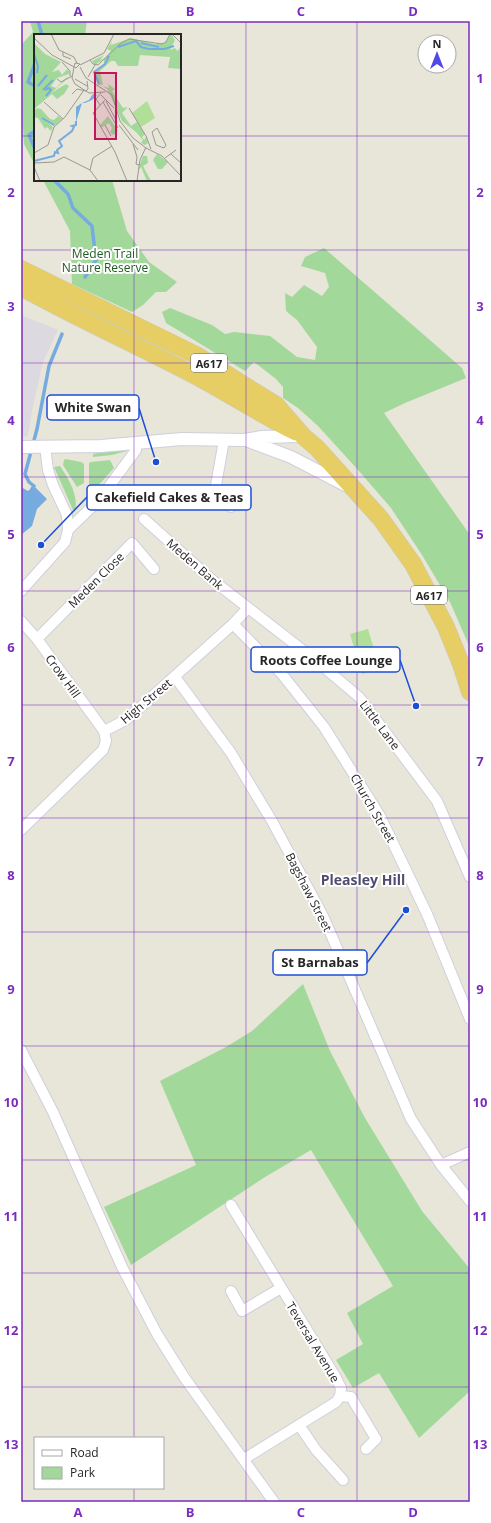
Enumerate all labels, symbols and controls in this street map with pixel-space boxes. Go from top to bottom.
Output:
text: A [74,2,83,20]
text: B [186,2,195,20]
text: C [297,2,305,20]
text: D [408,2,418,20]
inset map [34,34,181,181]
north arrow [417,34,457,74]
text: N [433,36,441,51]
text: 1 [7,69,15,87]
text: 1 [476,69,484,87]
text: 2 [7,183,15,201]
text: 2 [476,183,484,201]
park label: Meden Trail Nature Reserve [62,245,148,276]
text: 3 [7,297,15,315]
text: 3 [476,297,484,315]
road number: A617 [191,354,227,372]
callout: White Swan [47,395,139,420]
text: White Swan [55,398,131,416]
text: 4 [7,411,15,429]
text: 4 [476,411,484,429]
callout: Cakefield Cakes & Teas [87,485,251,510]
text: Cakefield Cakes & Teas [95,488,243,506]
text: 5 [7,525,15,543]
text: 5 [476,525,484,543]
street label: Meden Bank [163,535,228,594]
street label: Meden Close [64,548,128,612]
road number: A617 [411,586,447,604]
text: 6 [7,638,15,656]
text: 6 [476,638,484,656]
callout: Roots Coffee Lounge [251,647,400,672]
street label: Crow Hill [41,651,85,701]
text: Roots Coffee Lounge [260,651,393,669]
street label: High Street [117,674,175,728]
street label: Little Lane [356,697,404,753]
text: 7 [7,752,15,770]
text: 7 [476,752,484,770]
street label: Church Street [346,770,400,846]
street label: Bagshaw Street [282,850,336,934]
text: 8 [7,866,15,884]
text: 8 [476,866,484,884]
district label: Pleasley Hill [321,870,405,889]
callout: St Barnabas [273,950,367,975]
text: St Barnabas [281,953,359,971]
text: 9 [7,980,15,998]
text: 9 [476,980,484,998]
text: 10 [4,1093,18,1111]
text: 10 [473,1093,487,1111]
text: 11 [4,1207,18,1225]
text: 11 [473,1207,487,1225]
street label: Teversal Avenue [282,1298,344,1386]
text: 12 [4,1321,19,1339]
text: 12 [473,1321,488,1339]
text: 13 [4,1435,18,1453]
text: 13 [473,1435,487,1453]
legend [34,1437,164,1489]
text: Road [70,1444,99,1461]
text: Park [70,1464,96,1481]
text: A [74,1503,83,1521]
text: B [186,1503,195,1521]
text: C [297,1503,305,1521]
text: D [408,1503,418,1521]

